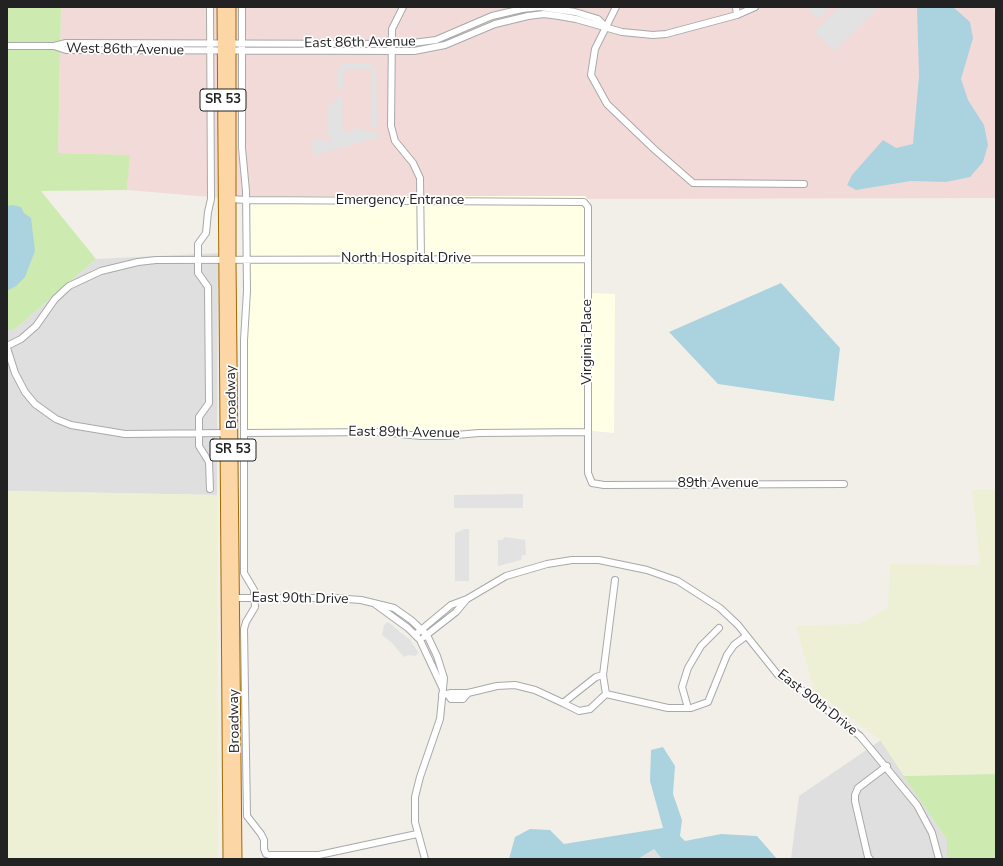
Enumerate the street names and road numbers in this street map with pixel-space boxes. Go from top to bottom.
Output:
street label: East 86th Avenue [304,34,416,52]
street label: West 86th Avenue [66,41,184,59]
road number: SR 53 [200,89,246,111]
street label: Emergency Entrance [336,193,464,209]
street label: North Hospital Drive [341,251,471,267]
street label: Virginia Place [580,299,596,385]
street label: Broadway [223,365,241,429]
street label: East 89th Avenue [348,424,460,442]
road number: SR 53 [210,439,256,461]
street label: 89th Avenue [678,476,758,492]
street label: East 90th Drive [251,590,349,608]
street label: East 90th Drive [774,666,860,740]
street label: Broadway [226,689,244,753]

